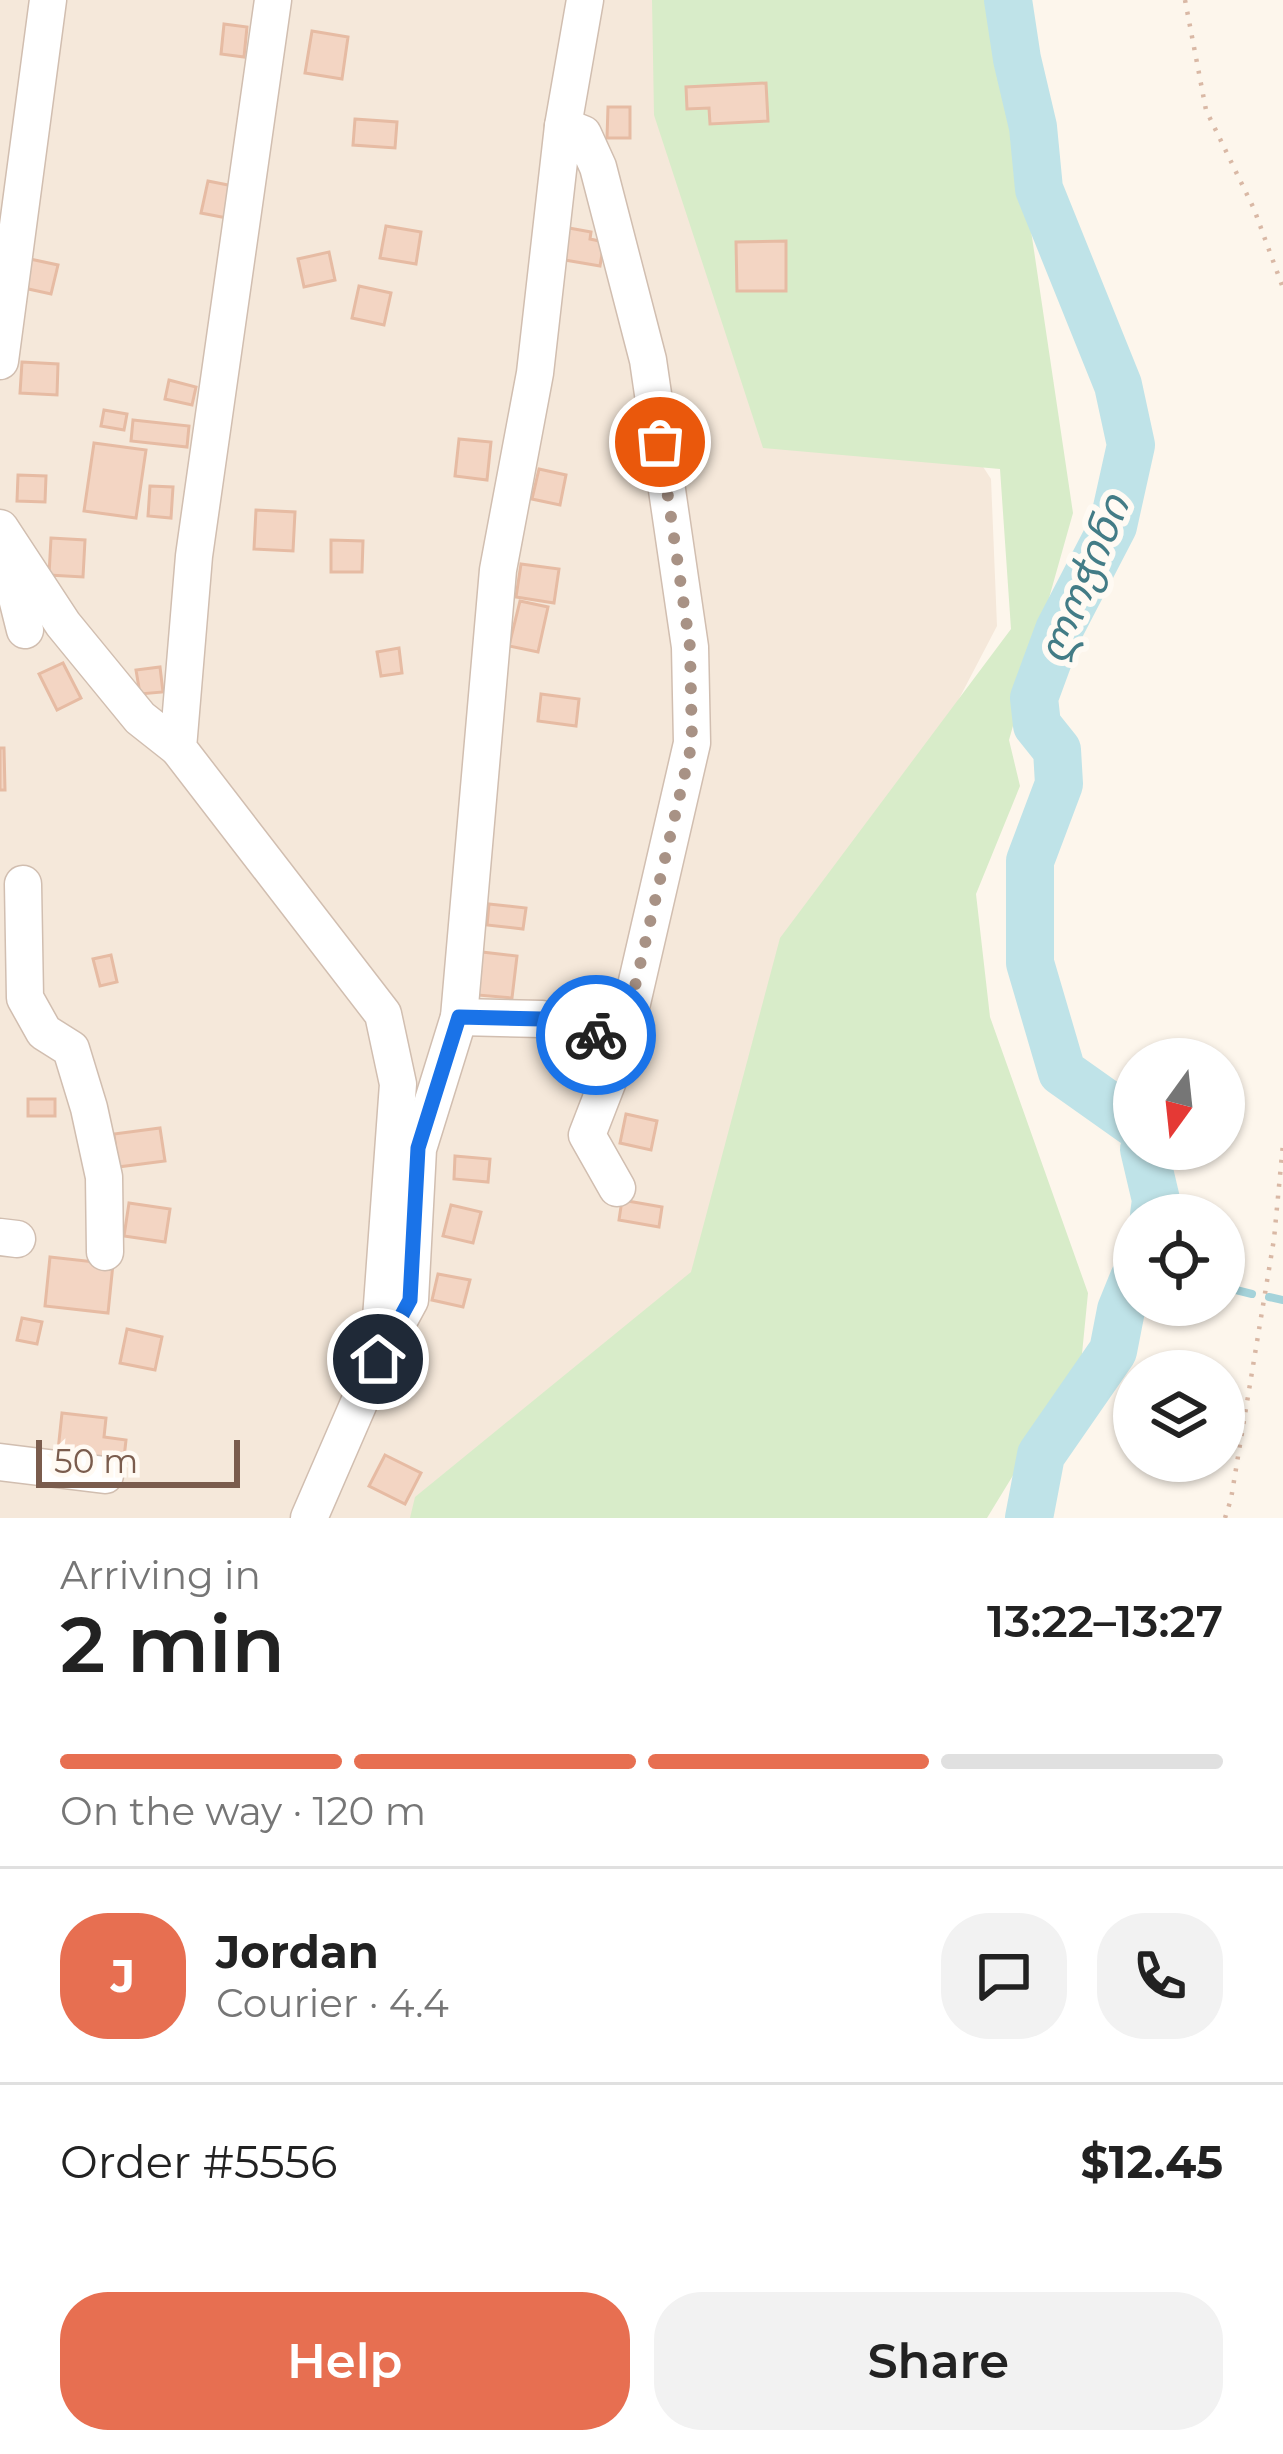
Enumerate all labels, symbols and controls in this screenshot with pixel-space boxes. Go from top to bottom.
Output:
pin [609,391,711,493]
icon: bag [627,409,693,475]
water label: ლოჭინი [1026,485,1141,671]
courier [536,975,656,1095]
icon: bike [563,1002,629,1068]
north arrow [1113,1038,1245,1170]
map controls [1113,1038,1245,1482]
button: locate [1113,1194,1245,1326]
pin [327,1308,429,1410]
icon: home [345,1326,411,1392]
button: layers [1113,1350,1245,1482]
scale bar [36,1434,240,1487]
text: 50 m [54,1441,138,1481]
text: Arriving in [60,1551,261,1599]
text: 13:22–13:27 [987,1593,1223,1648]
text: 2 min [60,1596,285,1692]
text: On the way · 120 m [60,1787,426,1835]
button: chat [941,1913,1067,2039]
button: phone [1097,1913,1223,2039]
text: Jordan [216,1924,379,1979]
text: J [111,1948,135,2003]
text: Courier · 4.4 [216,1979,449,2027]
text: Order #5556 [60,2134,337,2189]
text: $12.45 [1081,2134,1223,2189]
button: Help [60,2292,630,2430]
button: Share [654,2292,1223,2430]

